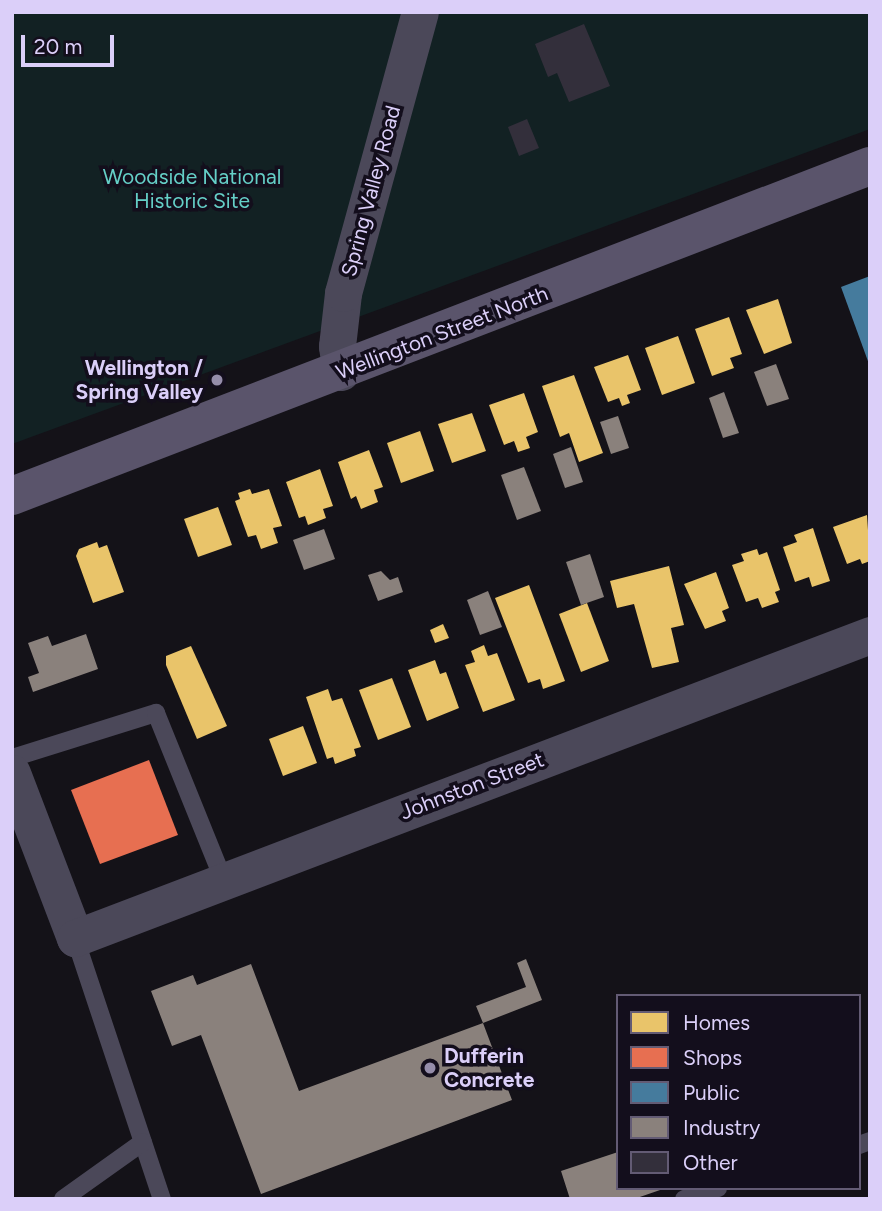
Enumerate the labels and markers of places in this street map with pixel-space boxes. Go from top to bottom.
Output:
place label: Wellington / Spring Valley [76,355,203,405]
marker: Wellington / Spring Valley [209,372,225,388]
place label: Dufferin Concrete [444,1043,534,1093]
marker: Dufferin Concrete [422,1060,438,1076]

